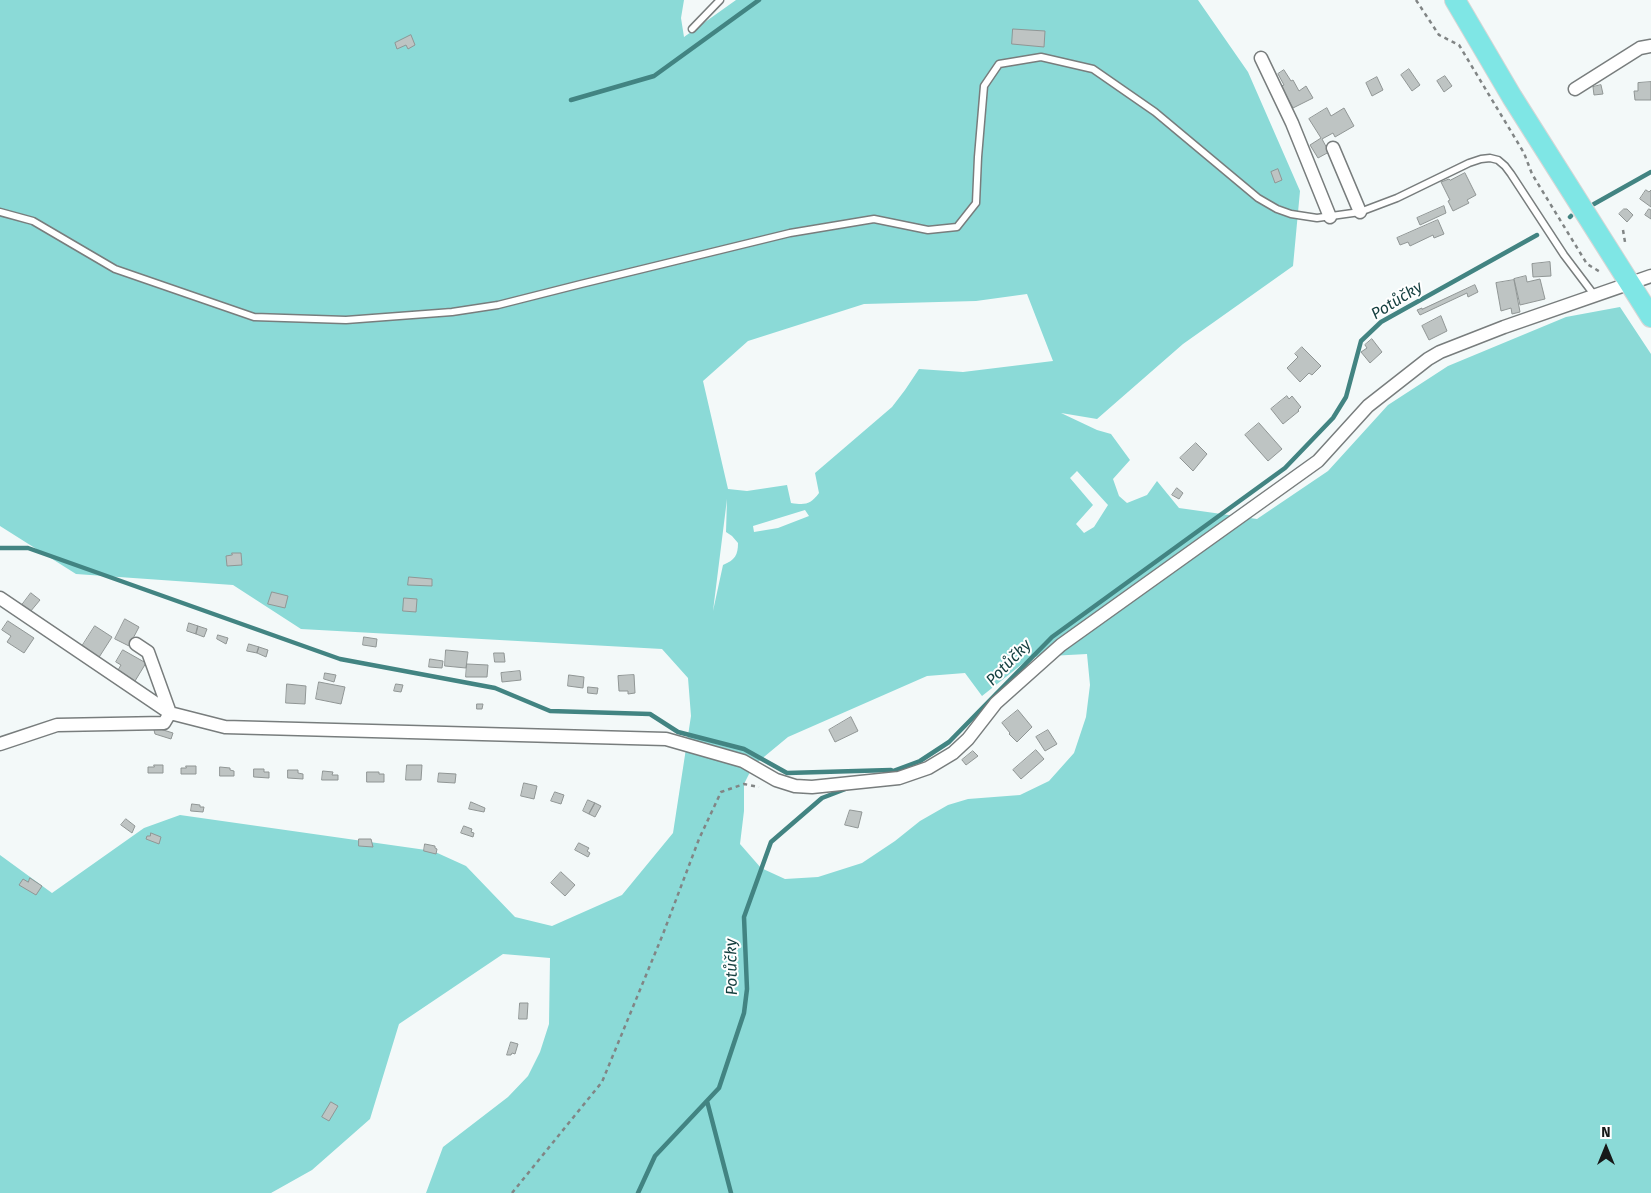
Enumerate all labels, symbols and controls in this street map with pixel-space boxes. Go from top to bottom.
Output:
water label: Potůčky [1368,278,1426,324]
water label: Potůčky [982,636,1036,690]
water label: Potůčky [722,938,742,996]
north arrow [1581,1123,1631,1173]
text: N [1601,1124,1611,1141]

